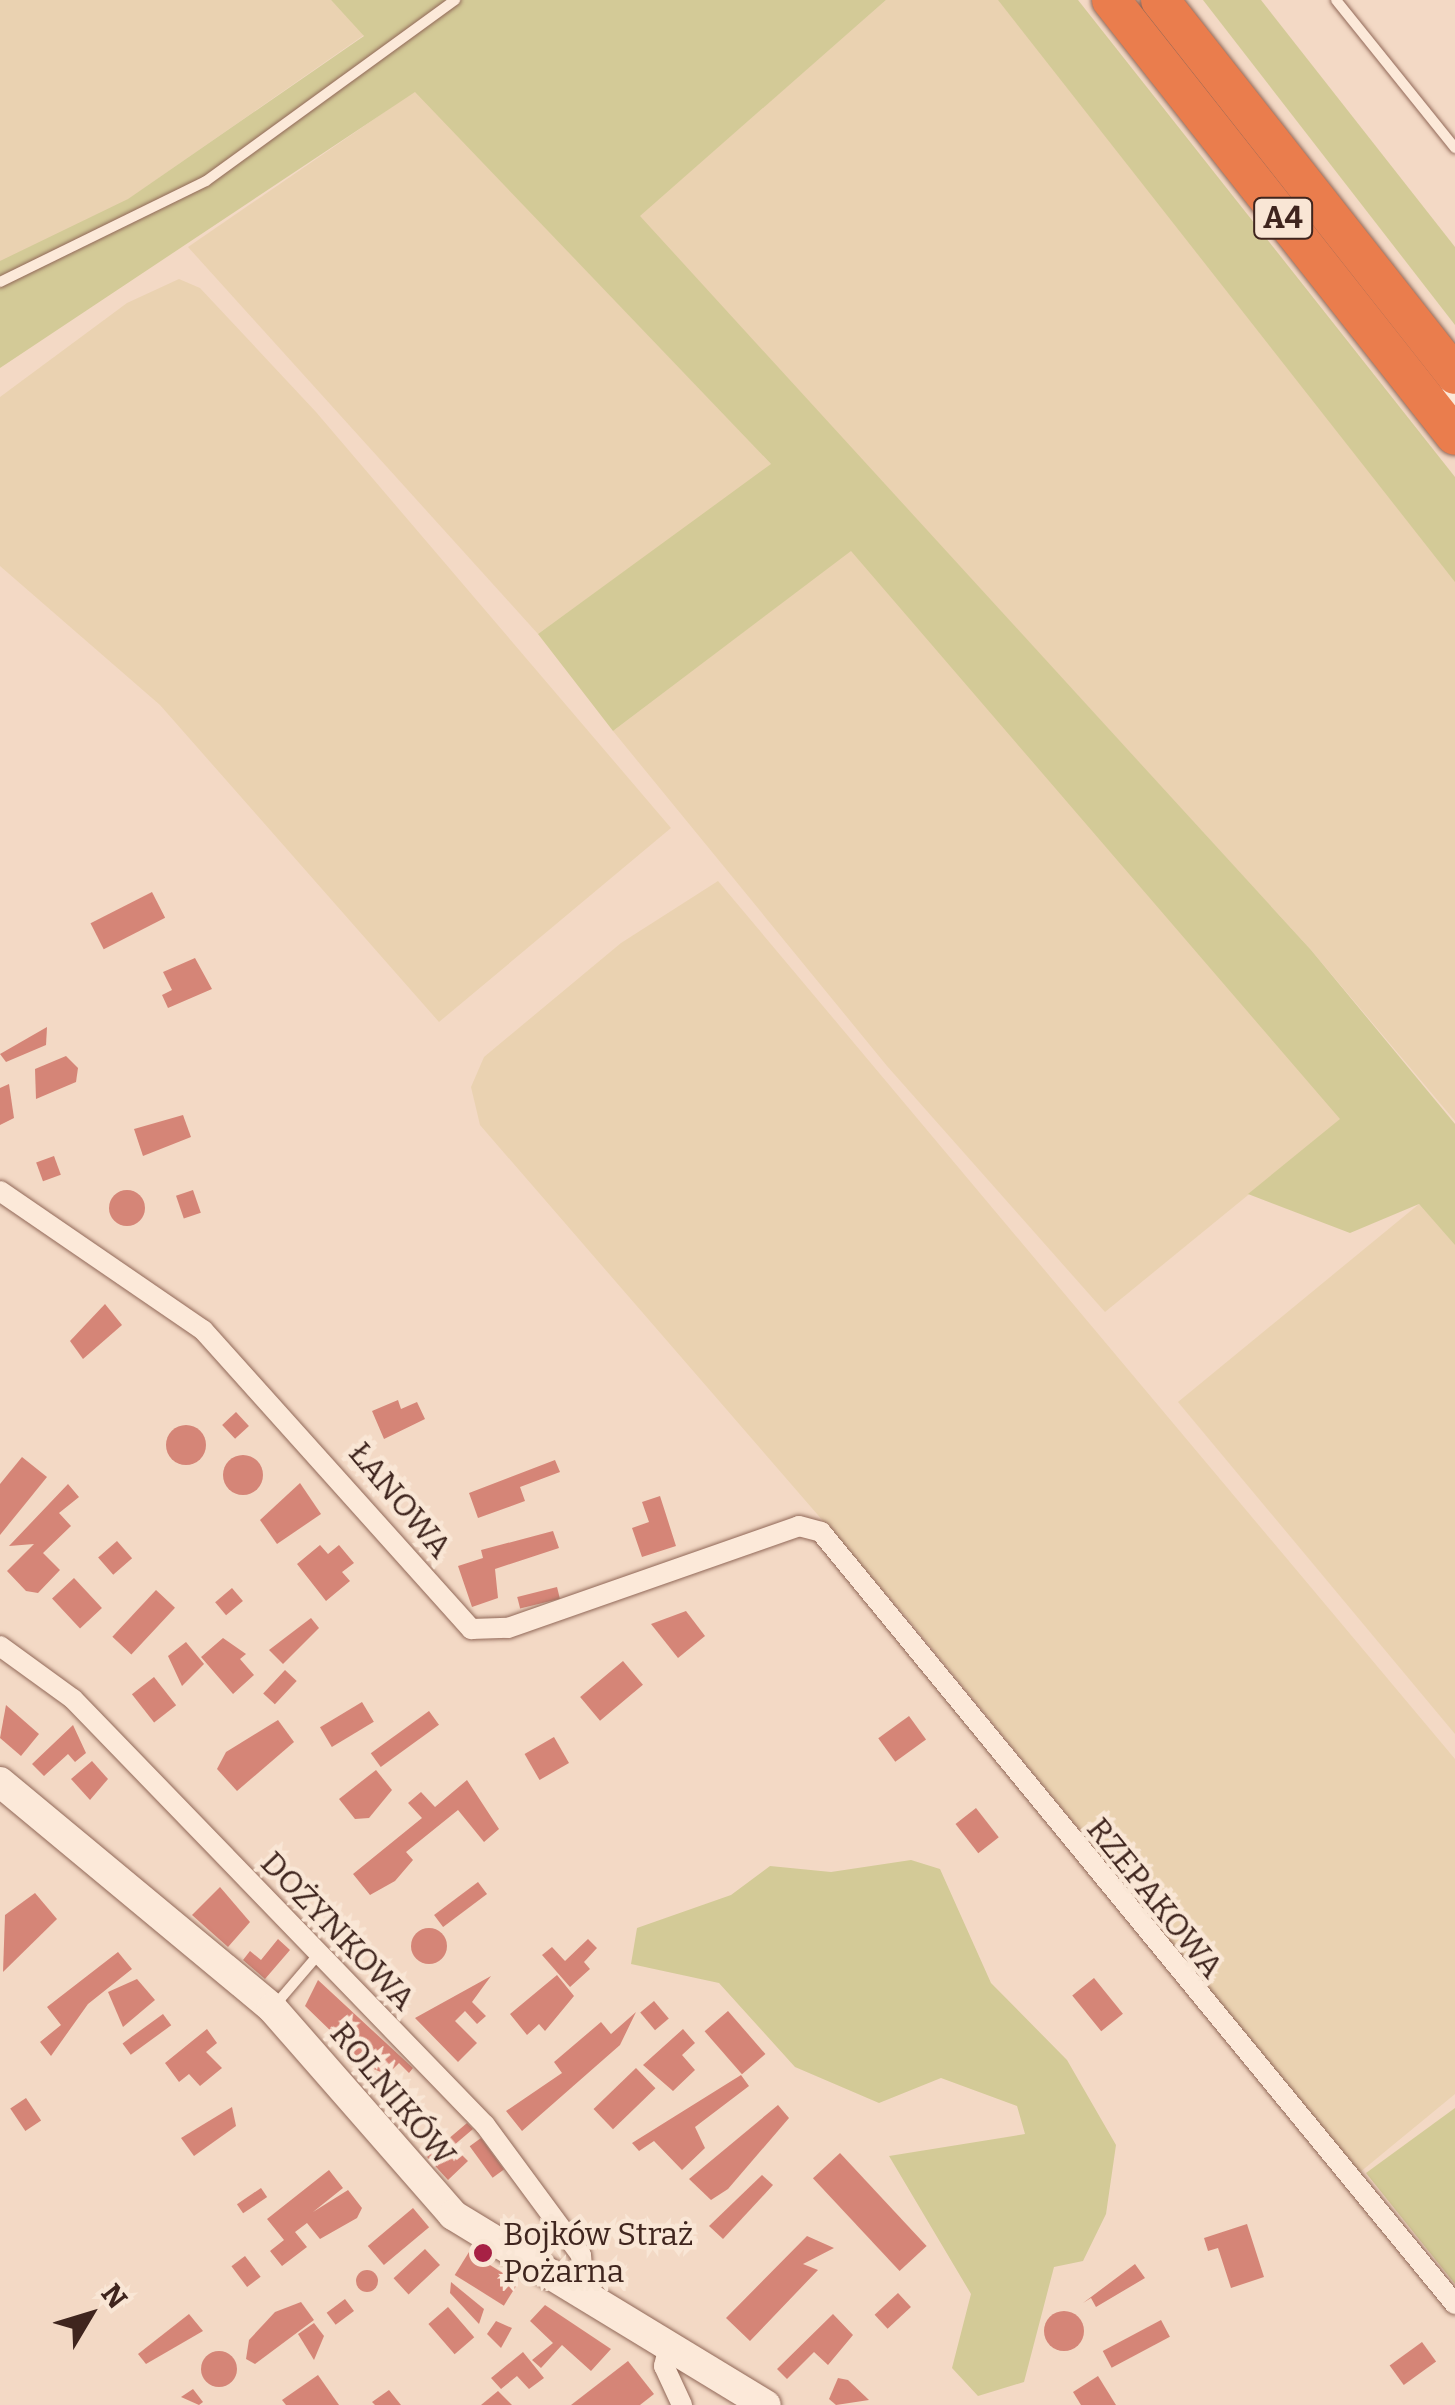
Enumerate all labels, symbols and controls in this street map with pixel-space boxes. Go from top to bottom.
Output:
road number: A4 [1253,193,1313,243]
street label: ŁANOWA [340,1434,460,1566]
street label: RZEPAKOWA [1079,1810,1231,1986]
street label: DOŻYNKOWA [253,1844,423,2018]
street label: ROLNIKÓW [322,2015,464,2173]
place label: Bojków Straż Pożarna [503,2216,693,2291]
marker: Bojków Straż Pożarna [472,2242,494,2264]
north arrow [40,2265,140,2365]
text: N [94,2278,134,2315]

